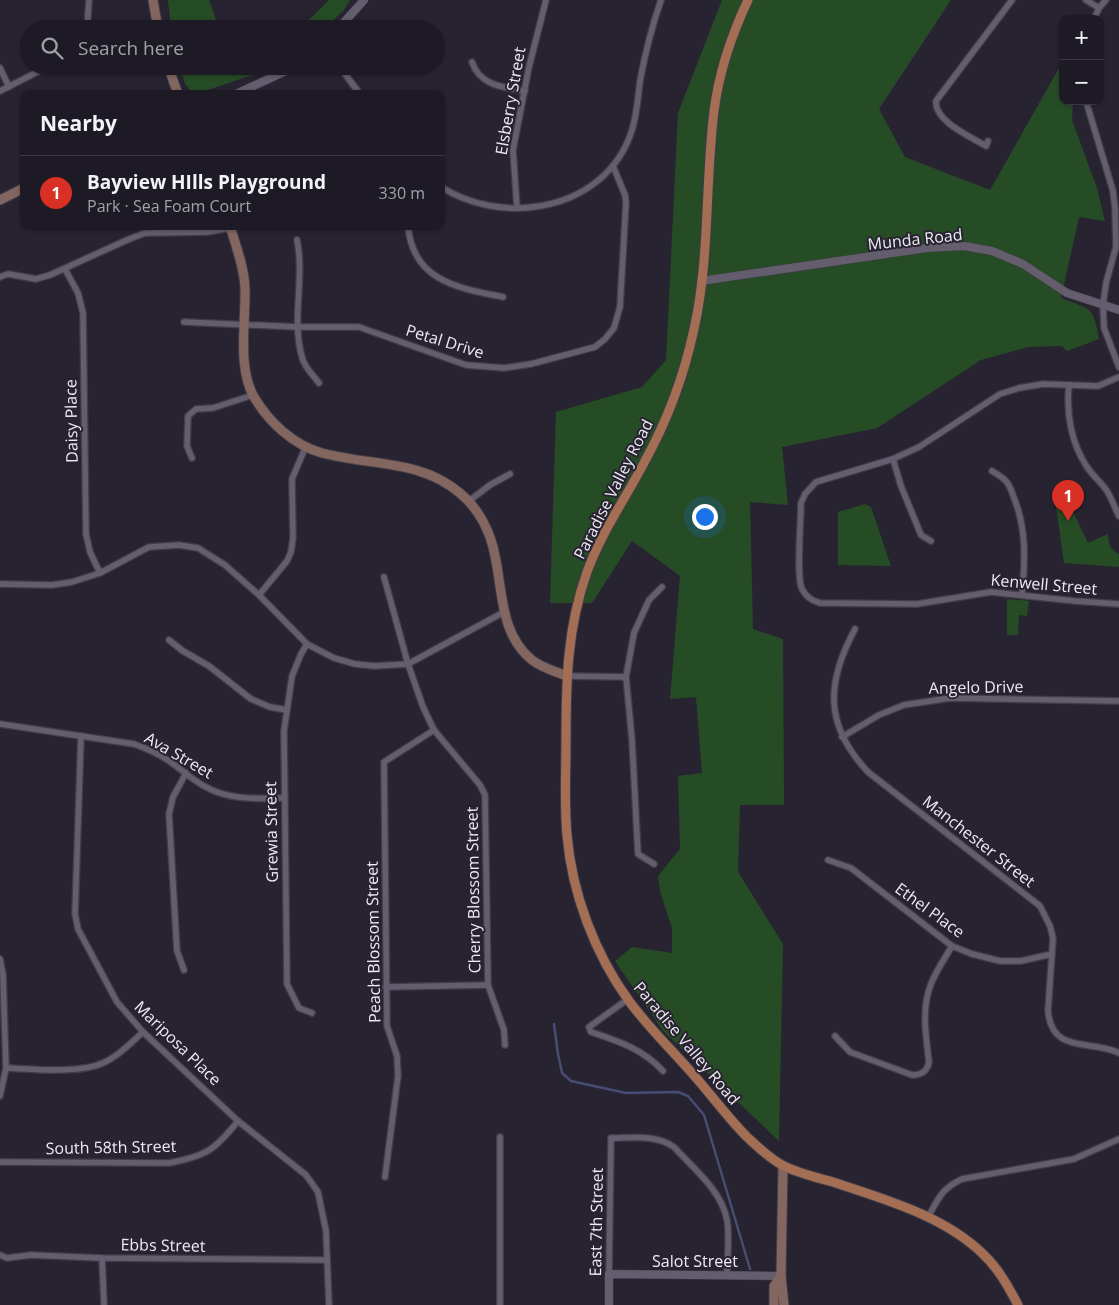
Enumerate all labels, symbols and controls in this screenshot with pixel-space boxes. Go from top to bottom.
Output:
map controls [1059,15,1104,105]
button: + [1059,15,1104,60]
search box [20,20,445,75]
icon: search [38,34,66,62]
text: Search here [78,35,184,61]
street label: Elsberry Street [490,45,530,157]
button: − [1059,60,1104,105]
text: Nearby [40,109,117,137]
text: Bayview HIlls Playground [87,169,326,195]
text: 1 [51,182,61,204]
text: 330 m [379,182,425,204]
text: Park · Sea Foam Court [87,195,251,217]
street label: Munda Road [867,223,963,255]
street label: Petal Drive [403,319,487,363]
street label: Daisy Place [59,379,83,463]
street label: Paradise Valley Road [568,415,658,563]
pin: 1 [1052,480,1084,521]
your location [692,504,718,530]
street label: Kenwell Street [990,568,1098,600]
street label: Angelo Drive [929,675,1023,699]
street label: Ava Street [141,727,218,784]
street label: Grewia Street [259,781,283,883]
street label: Manchester Street [918,790,1040,892]
street label: Cherry Blossom Street [461,806,485,974]
street label: Peach Blossom Street [361,861,385,1023]
street label: Ethel Place [891,877,969,943]
street label: Paradise Valley Road [629,977,745,1109]
street label: Mariposa Place [130,996,226,1090]
street label: South 58th Street [46,1135,177,1159]
street label: East 7th Street [584,1167,608,1277]
street label: Ebbs Street [120,1233,206,1257]
street label: Salot Street [652,1250,738,1272]

